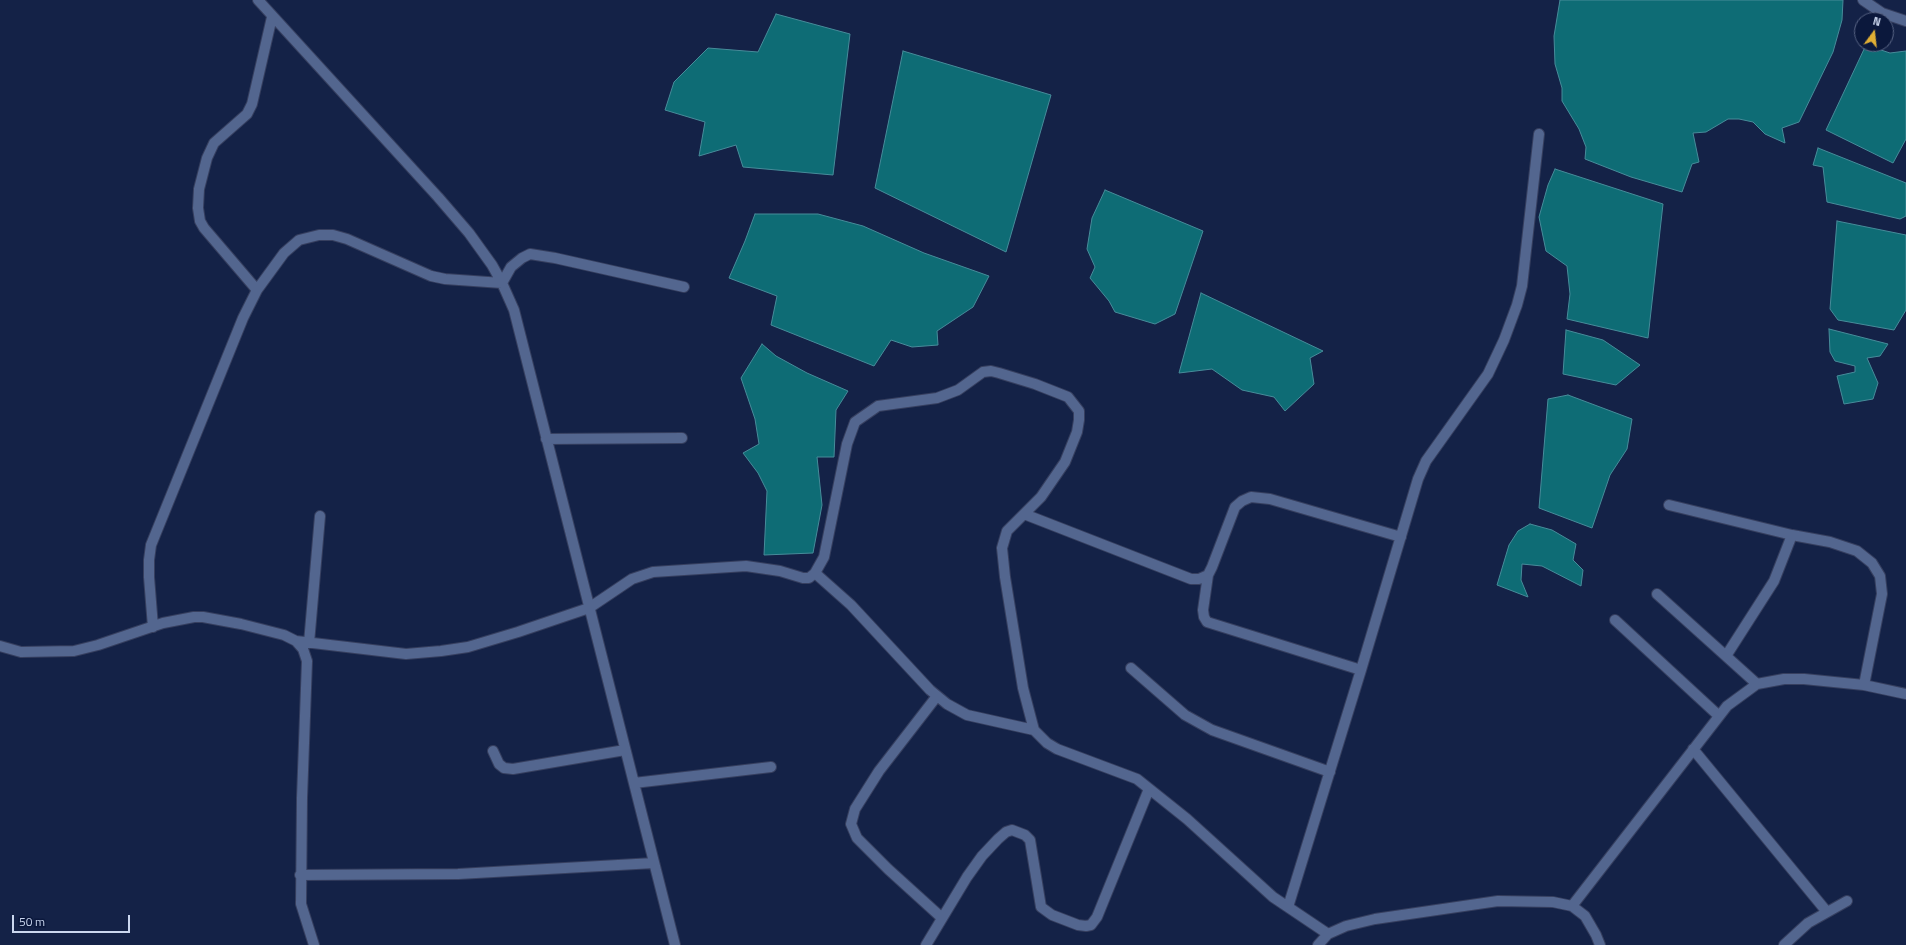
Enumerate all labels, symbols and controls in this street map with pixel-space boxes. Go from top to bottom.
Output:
north arrow [1854,12,1894,52]
text: N [1871,13,1883,30]
scale bar [14,907,132,933]
text: 50 m [19,912,45,931]

